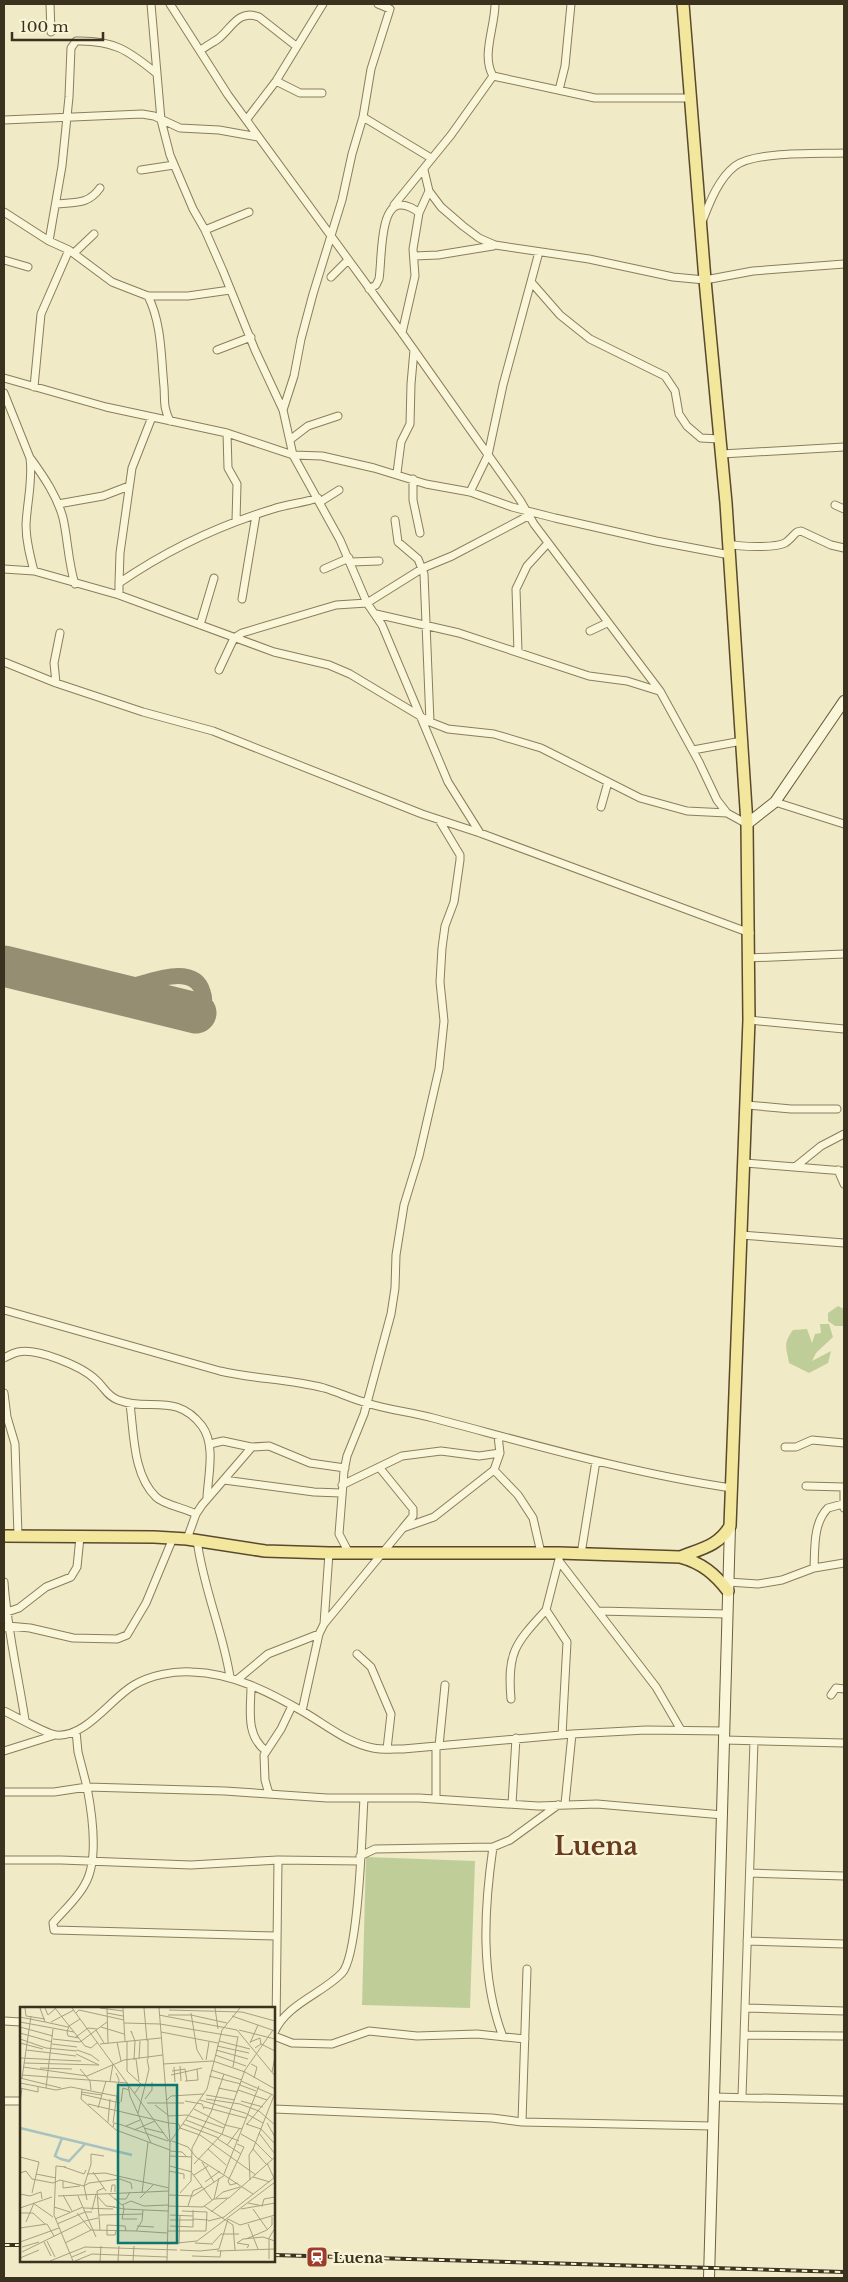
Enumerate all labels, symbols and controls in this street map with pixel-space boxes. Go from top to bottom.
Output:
scale bar [12,10,104,42]
text: 100 m [20,17,69,36]
district label: Luena [554,1831,638,1862]
inset map [20,2007,275,2262]
station icon: Luena [305,2245,329,2269]
place label: Luena [333,2248,384,2267]

